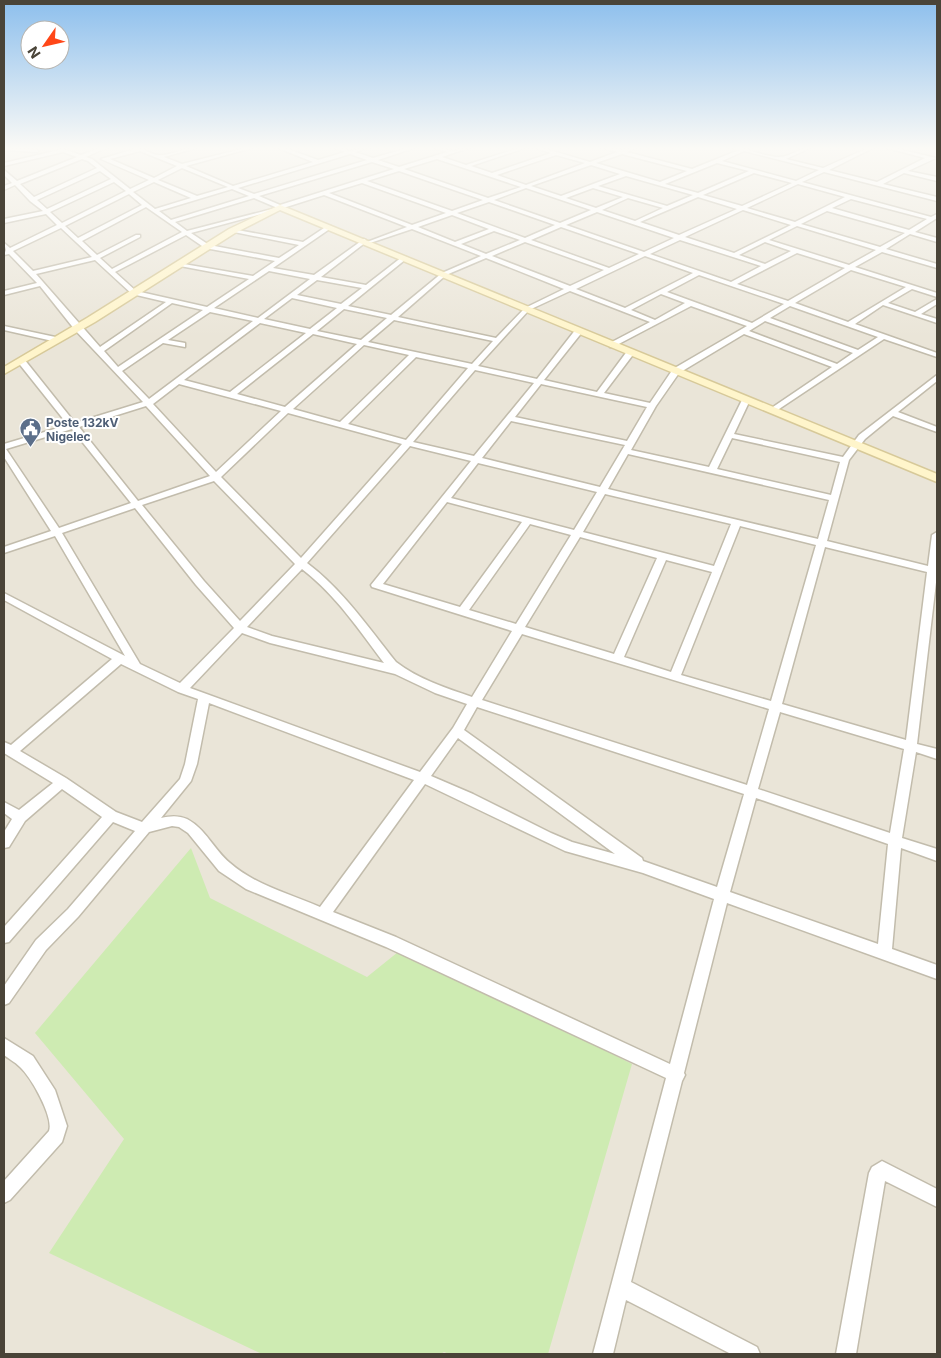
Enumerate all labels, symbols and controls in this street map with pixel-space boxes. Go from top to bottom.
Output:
north arrow [20,20,70,70]
text: N [24,43,44,62]
place label: Poste 132kV Nigelec [46,415,118,444]
public building icon: Poste 132kV Nigelec [18,417,42,448]

